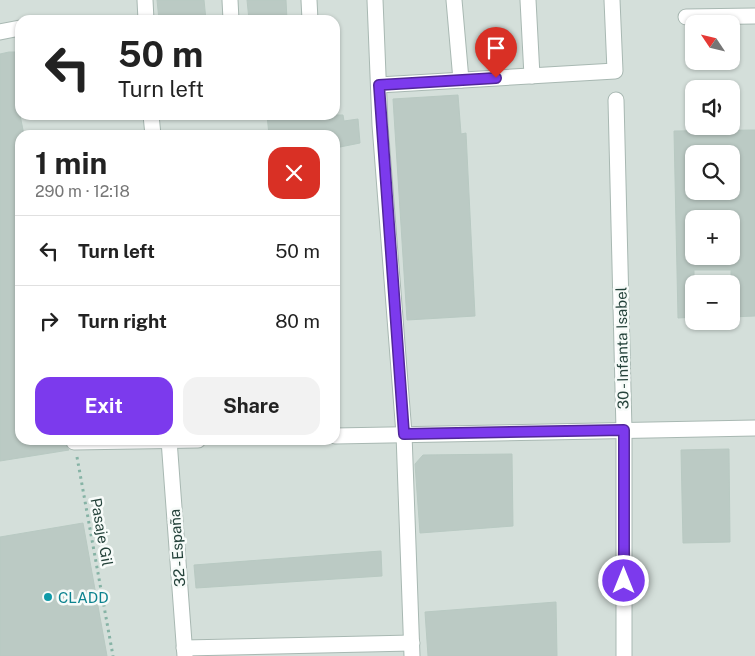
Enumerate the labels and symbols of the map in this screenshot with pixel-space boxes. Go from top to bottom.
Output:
north arrow [685,15,740,70]
pin [475,27,517,78]
street label: 30 - Infanta Isabel [612,287,632,409]
street label: Pasaje Gil [88,497,116,567]
street label: 32 - España [166,508,188,588]
position arrow [597,554,649,606]
place label: CLADD [58,589,109,606]
marker: CLADD [42,591,54,603]

